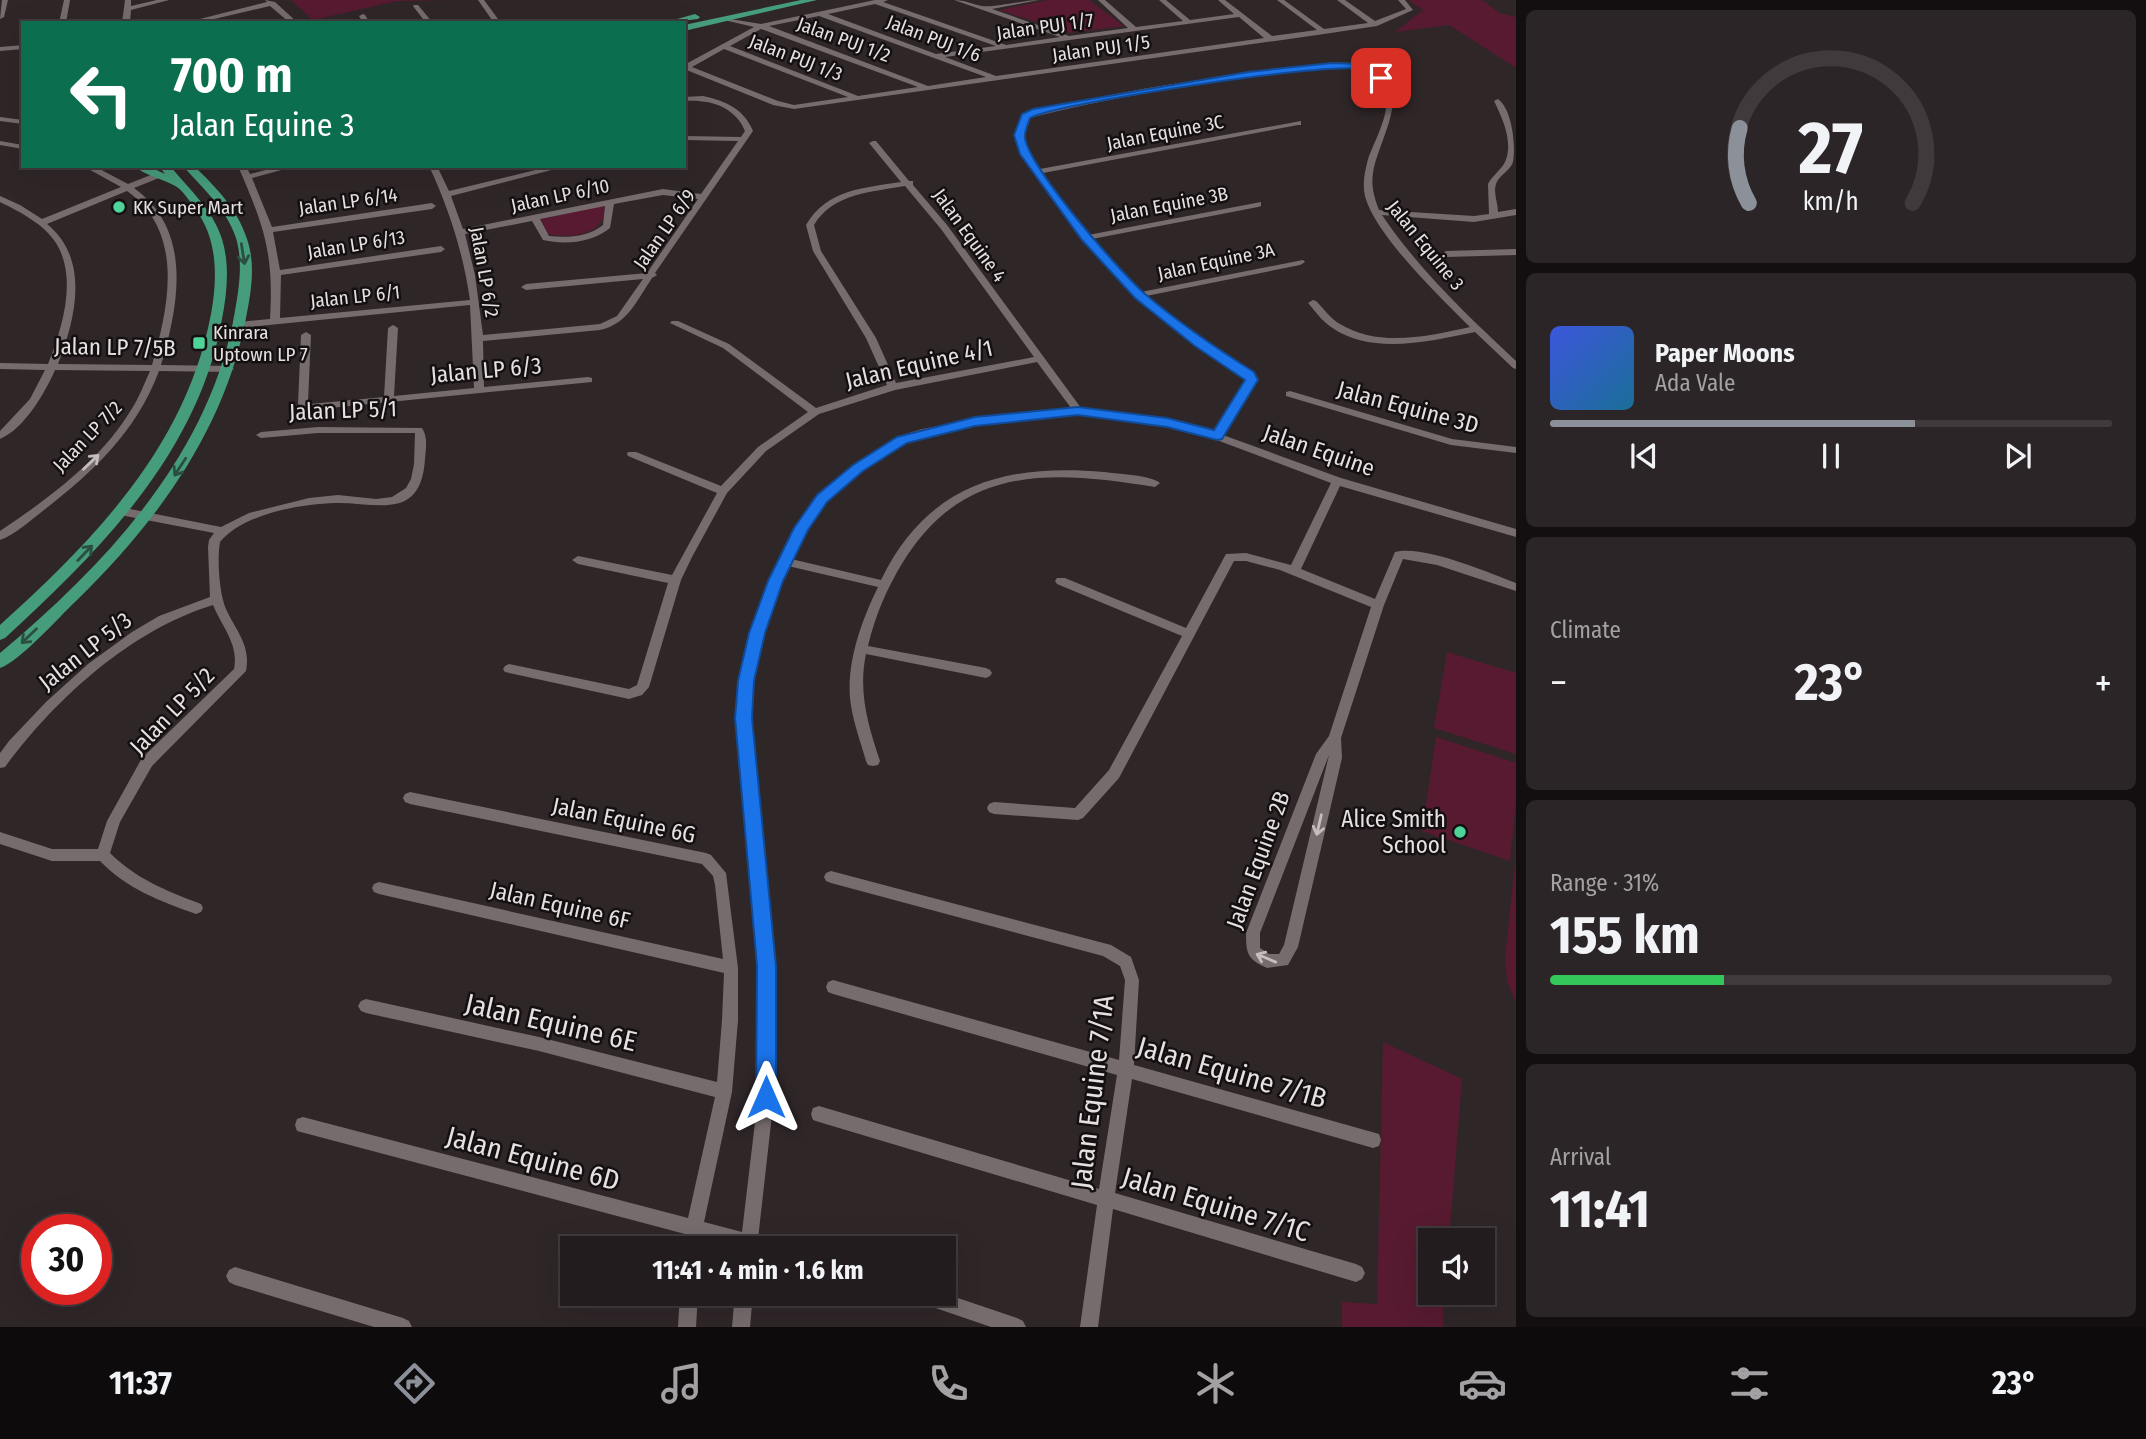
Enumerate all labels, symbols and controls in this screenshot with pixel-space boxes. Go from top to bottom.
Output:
street label: Jalan PUJ 1/7 [995,8,1095,45]
street label: Jalan PUJ 1/6 [884,10,984,67]
street label: Jalan PUJ 1/2 [794,12,894,67]
street label: Jalan PUJ 1/3 [746,29,846,86]
street label: Jalan PUJ 1/5 [1051,30,1151,67]
text: 700 m [171,46,293,105]
pin [1351,48,1411,108]
icon: left [56,49,147,140]
icon: arrive [1362,59,1400,97]
text: 27 [1798,105,1863,192]
text: Jalan Equine 3 [171,106,354,144]
street label: Jalan Equine 3C [1105,110,1226,155]
street label: Jalan LP 6/10 [509,174,611,217]
street label: Jalan Equine 3B [1108,182,1230,227]
street label: Jalan LP 6/14 [297,183,399,220]
street label: Jalan Equine 4 [928,184,1011,286]
street label: Jalan LP 6/9 [629,185,700,274]
text: km/h [1803,187,1859,217]
place label: KK Super Mart [133,196,244,219]
street label: Jalan Equine 3 [1382,196,1469,295]
marker: KK Super Mart [111,199,127,215]
street label: Jalan LP 6/13 [306,225,407,264]
street label: Jalan LP 6/2 [465,225,504,319]
street label: Jalan Equine 3A [1156,238,1277,285]
one-way arrow [237,242,250,265]
street label: Jalan LP 6/1 [309,280,401,313]
place label: Kinrara Uptown LP 7 [213,321,308,366]
street label: Jalan LP 7/5B [54,332,176,362]
street label: Jalan Equine 4/1 [843,333,995,395]
marker: Kinrara Uptown LP 7 [191,335,207,351]
text: Paper Moons [1655,338,1795,369]
street label: Jalan LP 6/3 [429,351,543,389]
text: Ada Vale [1655,369,1735,397]
street label: Jalan Equine 3D [1334,375,1482,439]
street label: Jalan LP 5/1 [288,394,398,426]
street label: Jalan LP 7/2 [48,396,127,476]
street label: Jalan Equine [1260,418,1378,482]
icon: previous [1625,437,1663,475]
icon: pause [1812,437,1850,475]
icon: next [1999,437,2037,475]
one-way arrow [82,454,99,471]
one-way arrow [173,457,187,477]
one-way arrow [76,544,93,561]
street label: Jalan LP 5/3 [33,606,137,696]
text: Climate [1550,616,1621,644]
one-way arrow [21,628,38,645]
text: 23° [1794,651,1867,714]
text: − [1550,660,1567,706]
text: + [2095,660,2112,706]
street label: Jalan LP 5/2 [124,662,220,760]
street label: Jalan Equine 2B [1220,787,1296,933]
street label: Jalan Equine 6G [550,791,698,849]
place label: Alice Smith School [1341,805,1446,859]
one-way arrow [1312,813,1325,836]
marker: Alice Smith School [1452,824,1468,840]
text: Range · 31% [1550,869,1659,897]
street label: Jalan Equine 6F [487,875,633,935]
text: 155 km [1550,904,1700,967]
one-way arrow [1256,950,1277,963]
street label: Jalan Equine 6E [462,987,640,1058]
street label: Jalan Equine 7/1A [1064,993,1121,1191]
street label: Jalan Equine 7/1B [1133,1030,1330,1115]
position arrow [729,1060,803,1134]
street label: Jalan Equine 6D [443,1120,623,1197]
text: Arrival [1550,1143,1611,1171]
street label: Jalan Equine 7/1C [1118,1160,1314,1249]
text: 11:41 [1550,1178,1650,1241]
speed limit sign: 30 [21,1214,112,1305]
map controls [1418,1228,1495,1305]
button: sound [1418,1228,1495,1305]
text: 11:41 · 4 min · 1.6 km [652,1255,864,1286]
icon: directions [390,1359,439,1408]
icon: music [657,1359,706,1408]
icon: phone [924,1359,973,1408]
icon: climate [1191,1359,1240,1408]
icon: car [1458,1359,1507,1408]
icon: filters [1725,1359,1774,1408]
text: 11:37 [109,1364,172,1402]
text: 23° [1992,1364,2037,1402]

